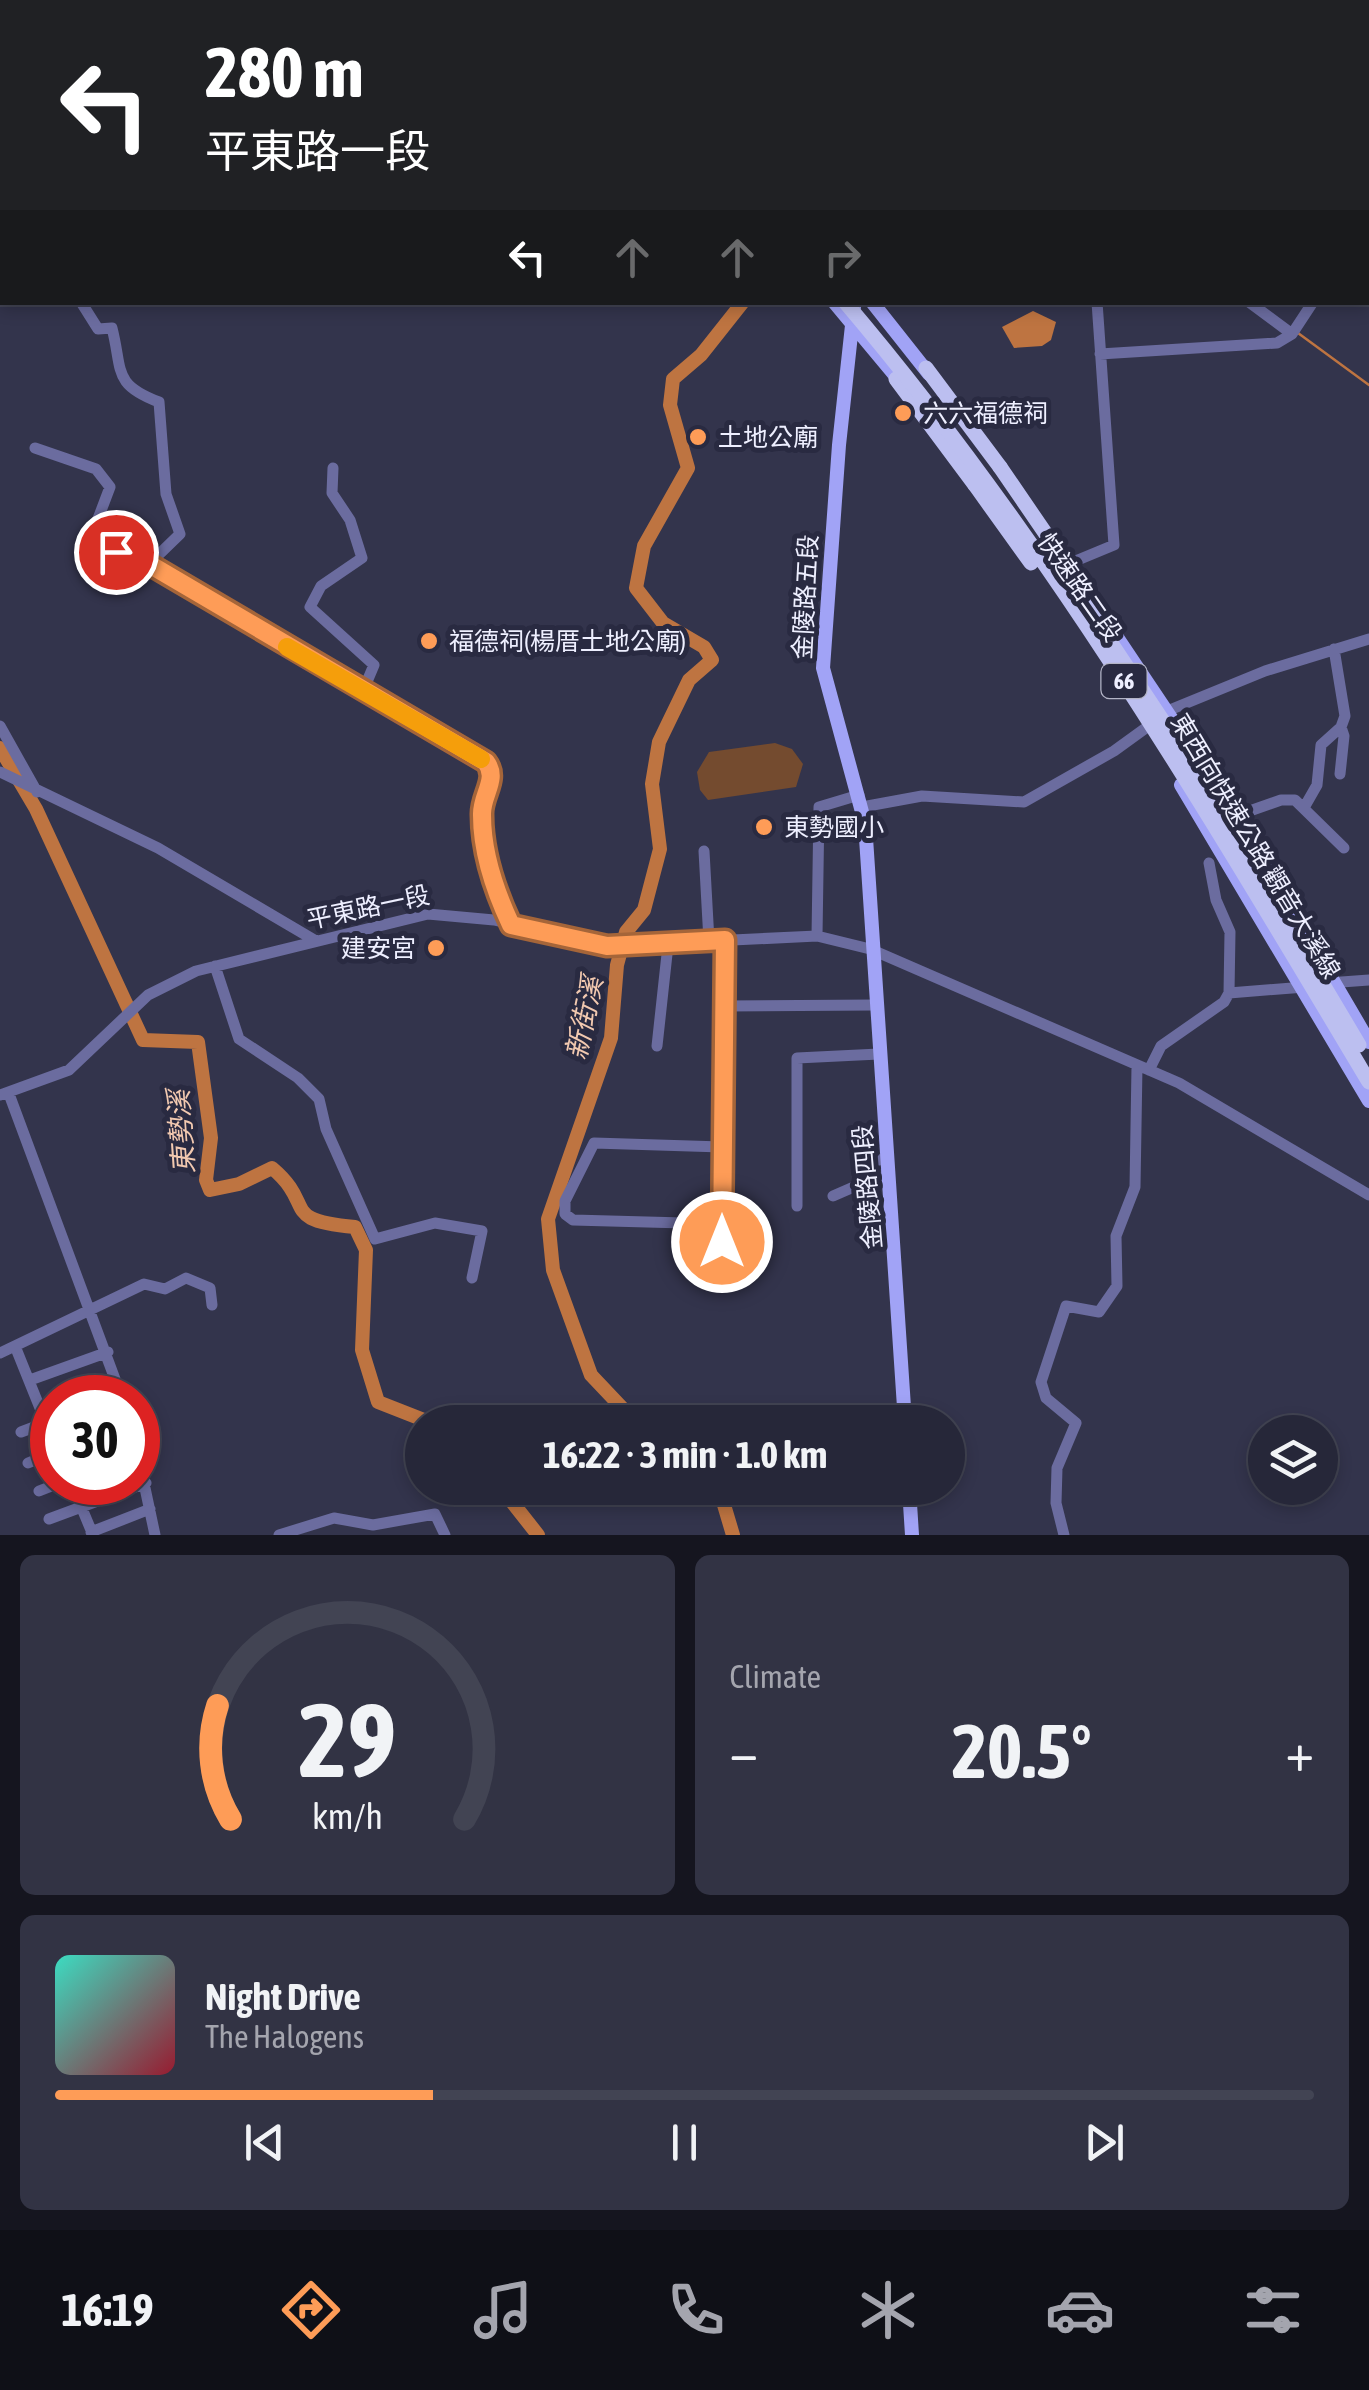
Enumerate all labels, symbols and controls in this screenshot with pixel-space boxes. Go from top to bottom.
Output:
text: 280 m [205,32,364,112]
icon: left [40,40,170,170]
text: 平東路一段 [205,125,430,177]
icon: left [500,230,555,285]
icon: ahead [605,230,660,285]
icon: ahead [710,230,765,285]
icon: right [815,230,870,285]
place label: 六六福德祠 [923,399,1048,427]
marker: 六六福德祠 [892,402,914,424]
place label: 土地公廟 [718,423,818,451]
marker: 土地公廟 [687,426,709,448]
pin [74,510,159,595]
icon: arrive [89,525,144,580]
street label: 快速路二段 [1033,528,1127,646]
street label: 金陵路五段 [788,534,822,660]
place label: 福德祠(楊厝土地公廟) [449,627,686,655]
marker: 福德祠(楊厝土地公廟) [418,630,440,652]
road number: 66 [1102,664,1146,698]
street label: 東西向快速公路 觀音大溪線 [1166,709,1346,983]
place label: 東勢國小 [784,813,884,841]
marker: 東勢國小 [753,816,775,838]
street label: 平東路一段 [304,880,432,934]
place label: 建安宮 [341,934,416,962]
marker: 建安宮 [425,937,447,959]
water label: 新街溪 [560,970,609,1062]
water label: 東勢溪 [162,1085,200,1175]
street label: 金陵路四段 [848,1124,886,1250]
position arrow [670,1190,774,1294]
speed limit sign: 30 [30,1375,160,1505]
map controls [1248,1415,1338,1505]
button: layers [1248,1415,1338,1505]
text: 16:22 · 3 min · 1.0 km [543,1433,827,1476]
text: Climate [730,1658,821,1695]
text: 29 [298,1680,396,1799]
text: 20.5° [952,1708,1092,1794]
text: − [730,1720,758,1783]
text: + [1285,1720,1314,1783]
text: km/h [312,1796,383,1837]
text: Night Drive [205,1975,361,2018]
text: The Halogens [205,2018,364,2055]
icon: previous [237,2115,292,2170]
icon: pause [657,2115,712,2170]
icon: next [1077,2115,1132,2170]
icon: directions [276,2275,346,2345]
icon: music [468,2275,538,2345]
icon: phone [661,2275,731,2345]
icon: climate [853,2275,923,2345]
icon: car [1045,2275,1115,2345]
icon: filters [1238,2275,1308,2345]
text: 16:19 [61,2284,154,2336]

